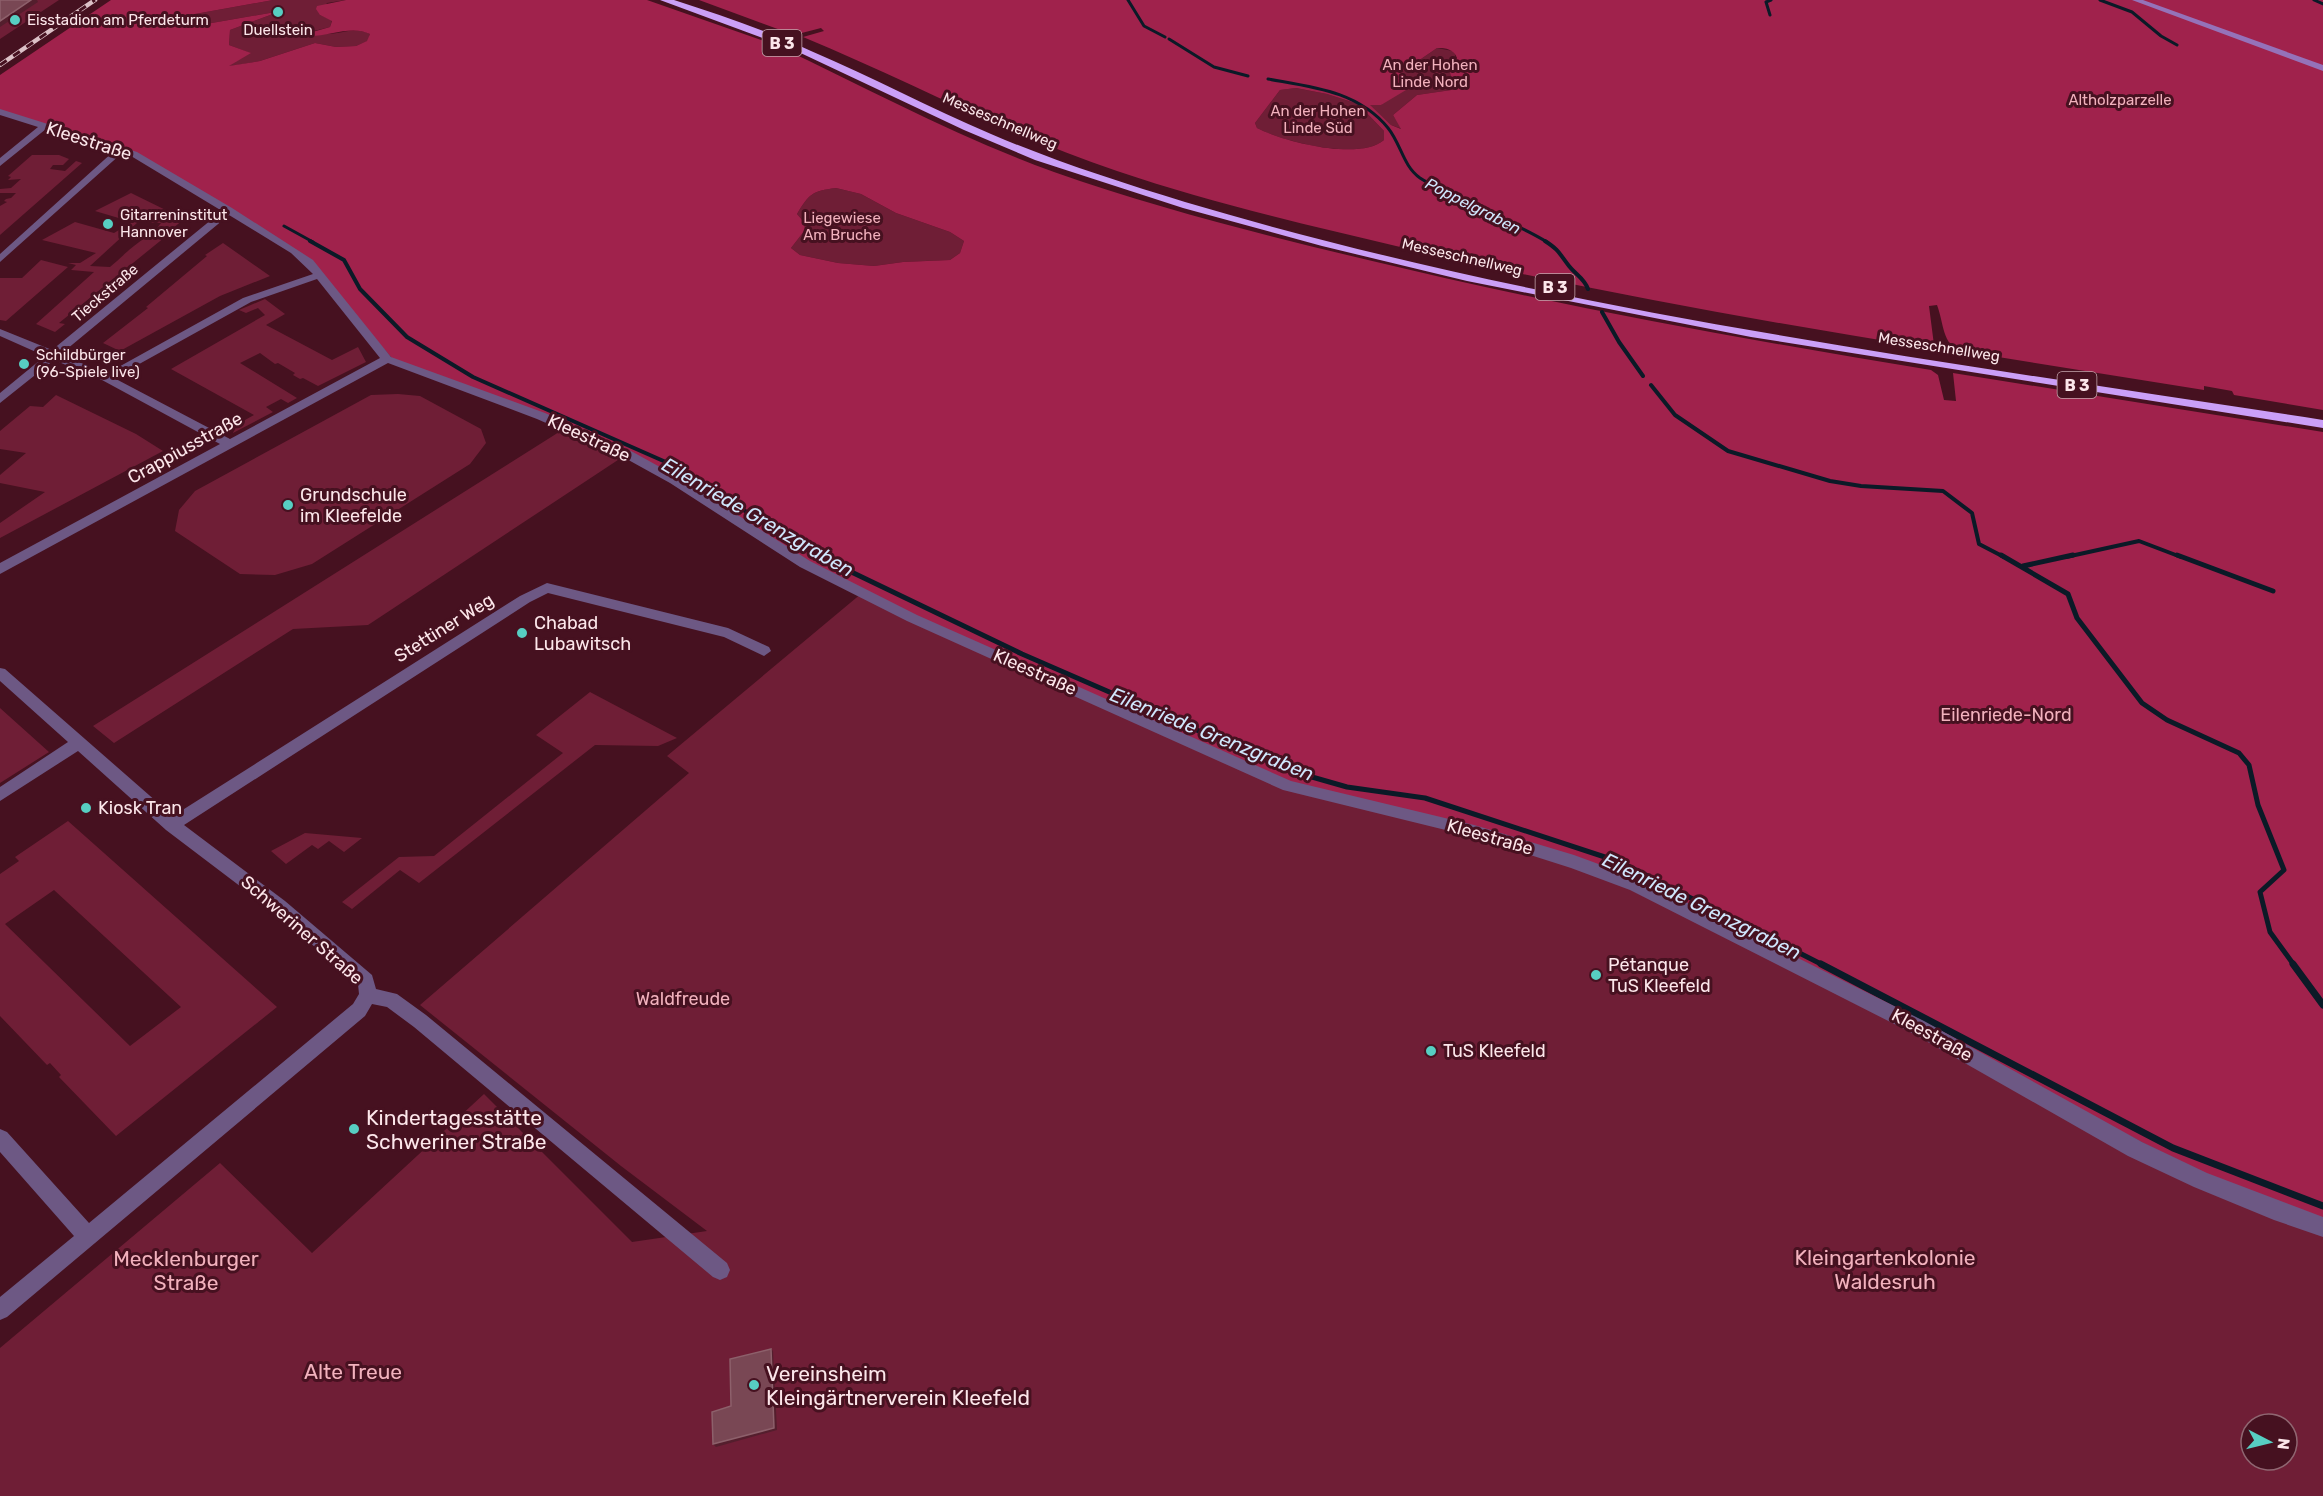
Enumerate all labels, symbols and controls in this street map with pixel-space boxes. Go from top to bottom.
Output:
marker: Duellstein [271,5,285,19]
place label: Eisstadion am Pferdeturm [27,11,209,29]
marker: Eisstadion am Pferdeturm [8,13,22,27]
place label: Duellstein [243,21,313,39]
road number: B 3 [762,30,802,56]
park label: An der Hohen Linde Nord [1382,56,1478,91]
street label: Messeschnellweg [940,89,1060,153]
park label: Altholzparzelle [2068,91,2172,109]
park label: An der Hohen Linde Süd [1270,102,1366,137]
street label: Kleestraße [43,117,135,165]
water label: Poppelgraben [1422,174,1524,238]
place label: Gitarreninstitut Hannover [120,206,227,241]
park label: Liegewiese Am Bruche [803,209,881,244]
marker: Gitarreninstitut Hannover [101,217,115,231]
street label: Messeschnellweg [1400,234,1524,280]
street label: Tieckstraße [68,260,142,326]
road number: B 3 [1536,274,1574,300]
street label: Messeschnellweg [1877,328,2001,366]
place label: Schildbürger (96-Spiele live) [36,346,140,381]
marker: Schildbürger (96-Spiele live) [17,357,31,371]
road number: B 3 [2058,372,2096,398]
street label: Crappiusstraße [124,407,246,489]
street label: Kleestraße [544,409,634,467]
water label: Eilenriede Grenzgraben [658,452,858,582]
place label: Grundschule im Kleefelde [300,484,407,527]
marker: Grundschule im Kleefelde [281,498,295,512]
street label: Stettiner Weg [390,589,498,667]
place label: Chabad Lubawitsch [534,612,631,655]
marker: Chabad Lubawitsch [515,626,529,640]
street label: Kleestraße [990,644,1080,700]
water label: Eilenriede Grenzgraben [1107,682,1317,786]
park label: Eilenriede-Nord [1940,704,2072,726]
place label: Kiosk Tran [98,797,182,819]
marker: Kiosk Tran [79,801,93,815]
street label: Kleestraße [1444,814,1536,860]
water label: Eilenriede Grenzgraben [1599,848,1805,964]
street label: Schweriner Straße [236,871,368,989]
place label: Pétanque TuS Kleefeld [1608,954,1711,997]
marker: Pétanque TuS Kleefeld [1589,968,1603,982]
park label: Waldfreude [636,988,730,1010]
street label: Kleestraße [1888,1004,1976,1066]
place label: TuS Kleefeld [1443,1040,1546,1062]
marker: TuS Kleefeld [1424,1044,1438,1058]
place label: Kindertagesstätte Schweriner Straße [366,1105,547,1154]
marker: Kindertagesstätte Schweriner Straße [347,1122,361,1136]
park label: Kleingartenkolonie Waldesruh [1794,1245,1976,1294]
park label: Mecklenburger Straße [113,1246,259,1295]
park label: Alte Treue [304,1359,402,1384]
place label: Vereinsheim Kleingärtnerverein Kleefeld [766,1361,1030,1410]
marker: Vereinsheim Kleingärtnerverein Kleefeld [747,1378,761,1392]
north arrow [2239,1412,2299,1472]
text: N [2273,1437,2294,1451]

